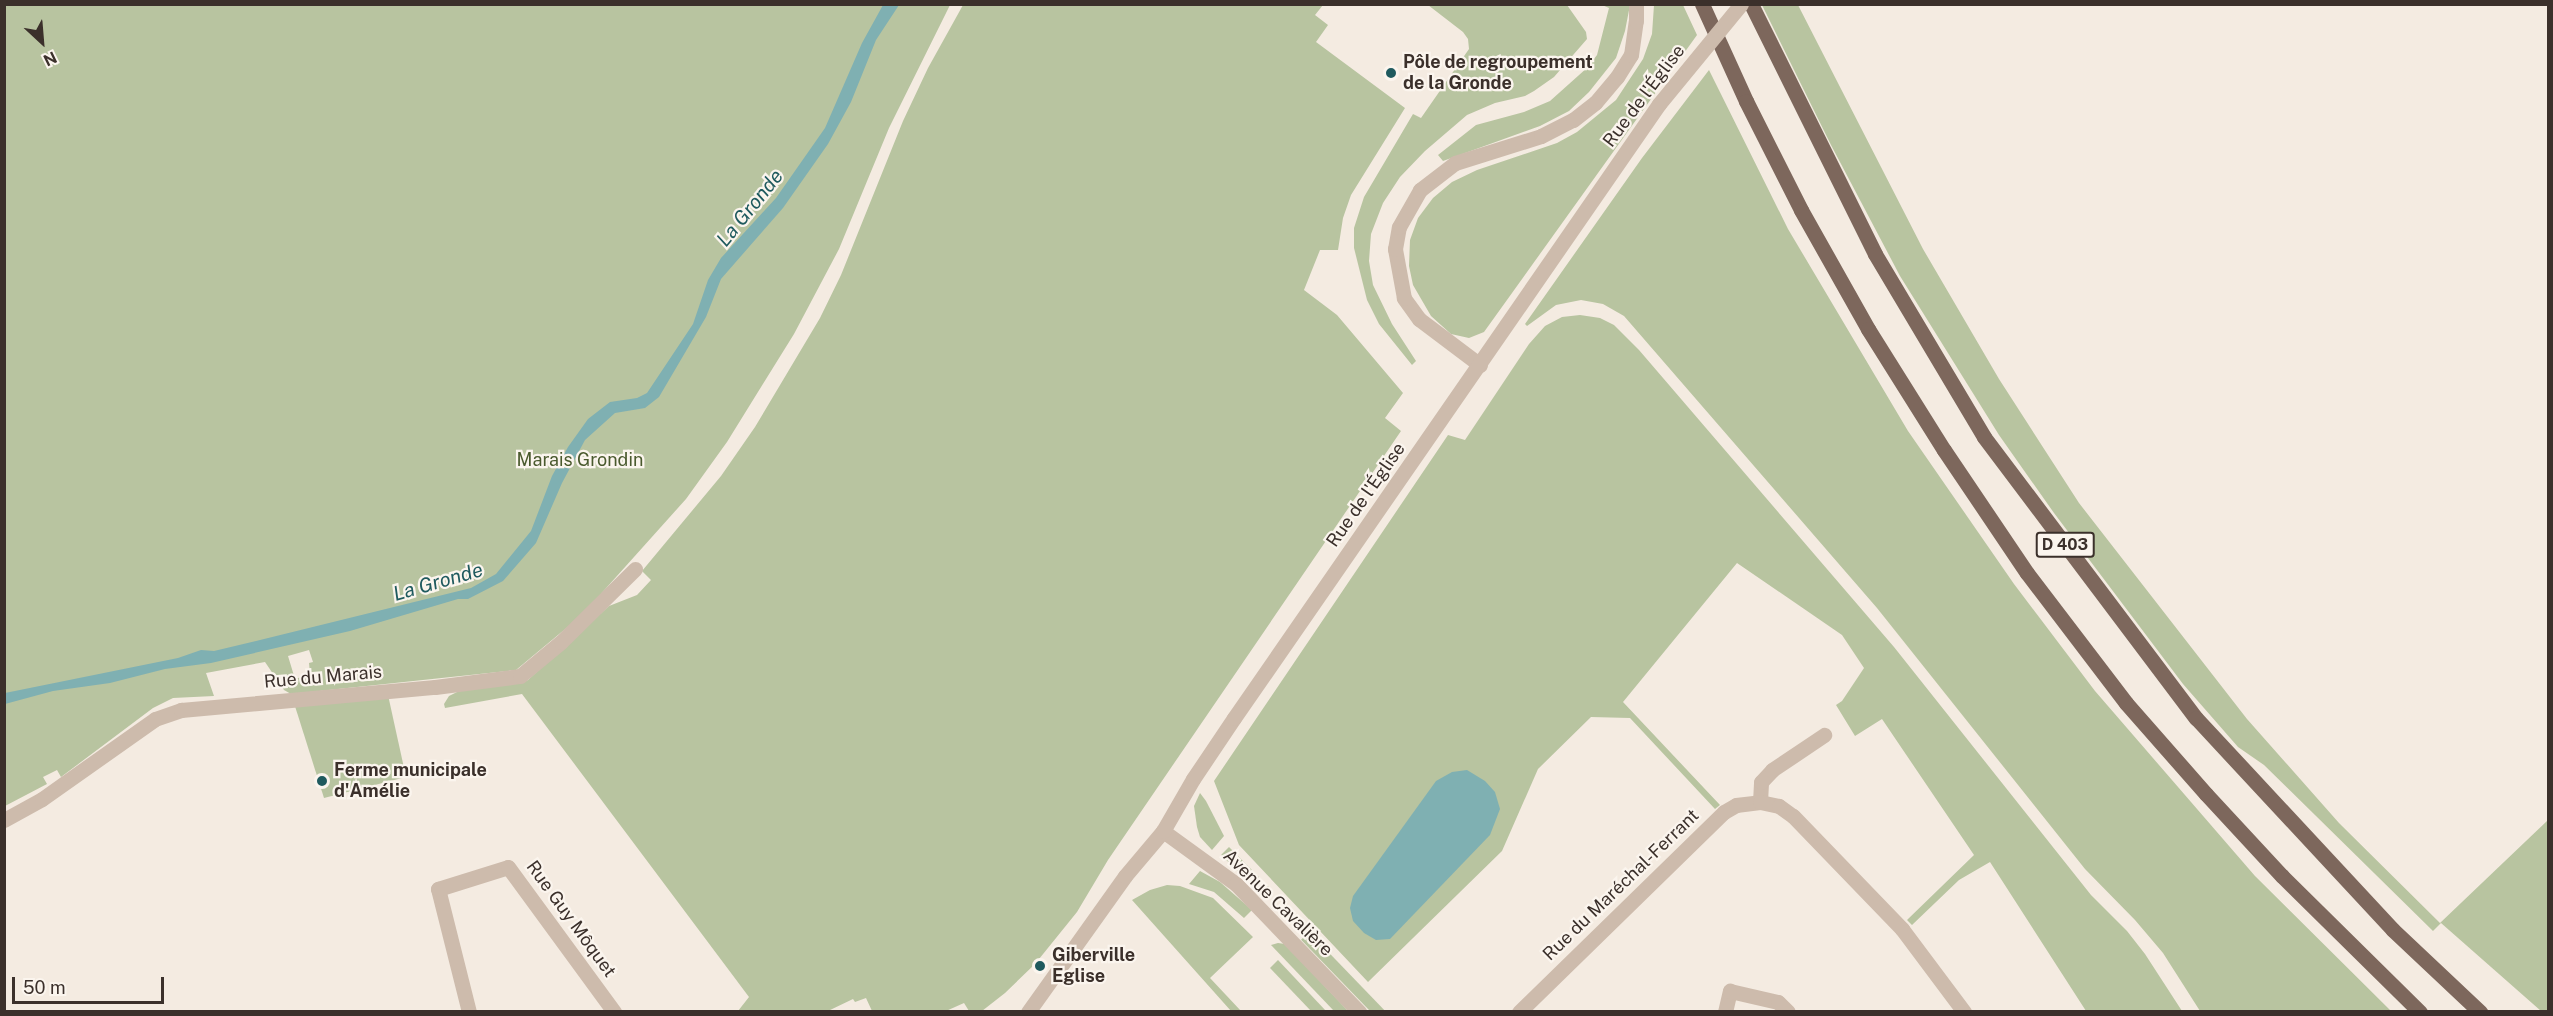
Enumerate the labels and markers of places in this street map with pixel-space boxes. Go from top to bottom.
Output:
place label: Pôle de regroupement de la Gronde [1403,52,1593,94]
marker: Pôle de regroupement de la Gronde [1384,66,1398,80]
place label: Ferme municipale d'Amélie [334,760,487,802]
marker: Ferme municipale d'Amélie [315,774,329,788]
place label: Giberville Eglise [1052,945,1135,988]
marker: Giberville Eglise [1033,959,1047,973]

